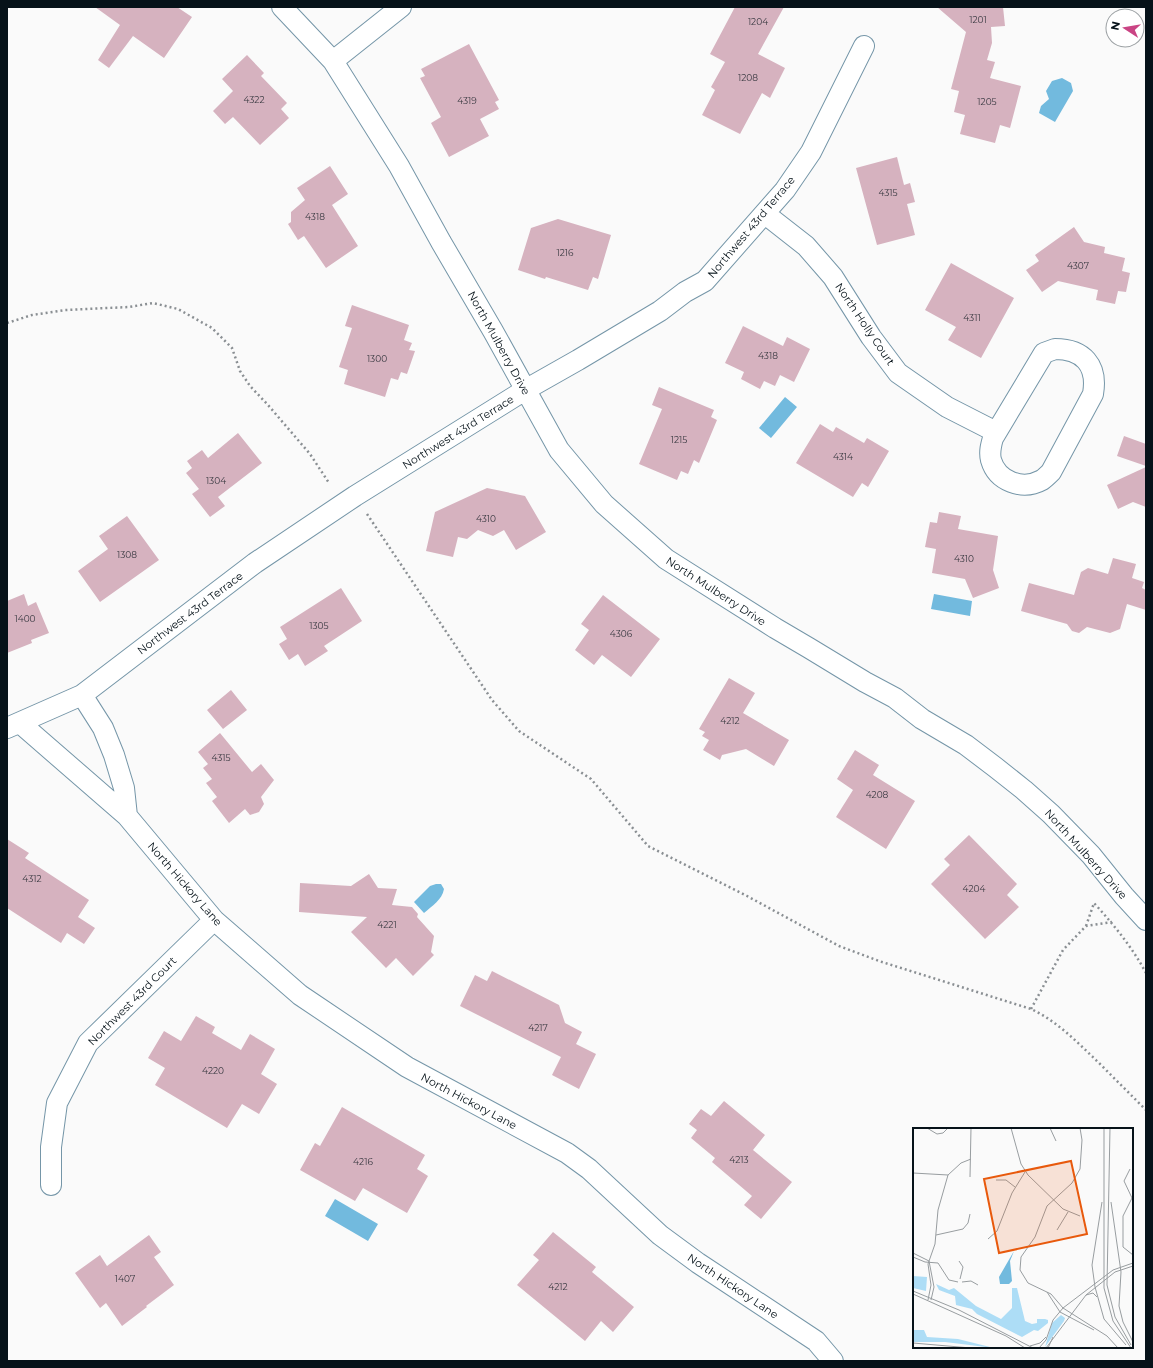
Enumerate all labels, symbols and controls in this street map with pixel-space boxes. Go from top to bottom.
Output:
north arrow [1105,8,1145,48]
house number: 1201 [969,14,987,25]
house number: 1204 [748,16,768,27]
text: N [1107,20,1123,32]
house number: 1208 [738,72,758,83]
house number: 4322 [243,94,265,105]
house number: 4319 [457,95,477,106]
house number: 1205 [977,96,997,107]
street label: Northwest 43rd Terrace [704,173,798,281]
house number: 4315 [878,187,898,198]
house number: 4318 [305,211,325,222]
house number: 1216 [556,247,574,258]
house number: 4307 [1067,260,1089,271]
street label: North Holly Court [832,280,898,368]
street label: North Mulberry Drive [465,289,534,398]
house number: 4311 [963,312,981,323]
house number: 4318 [758,350,778,361]
house number: 1300 [367,353,387,364]
street label: Northwest 43rd Terrace [400,392,517,472]
house number: 1215 [671,434,687,445]
house number: 4314 [833,451,853,462]
house number: 1304 [206,475,226,486]
house number: 4310 [476,513,496,524]
house number: 1308 [117,549,137,560]
street label: North Mulberry Drive [663,553,769,629]
house number: 4310 [954,553,974,564]
street label: Northwest 43rd Terrace [134,568,246,657]
house number: 1400 [14,613,36,624]
house number: 1305 [309,620,329,631]
house number: 4306 [610,628,633,639]
house number: 4212 [720,715,740,726]
house number: 4315 [211,752,231,763]
house number: 4208 [866,789,889,800]
street label: North Mulberry Drive [1042,806,1130,902]
street label: North Hickory Lane [145,839,226,929]
house number: 4312 [22,873,42,884]
house number: 4204 [963,883,986,894]
house number: 4221 [377,919,397,930]
street label: Northwest 43rd Court [85,953,180,1048]
house number: 4217 [528,1022,548,1033]
house number: 4220 [202,1065,224,1076]
street label: North Hickory Lane [419,1070,520,1132]
inset map [913,1128,1133,1348]
house number: 4213 [729,1154,749,1165]
house number: 4216 [353,1156,373,1167]
street label: North Hickory Lane [685,1250,781,1322]
house number: 1407 [115,1273,135,1284]
house number: 4212 [548,1281,568,1292]

